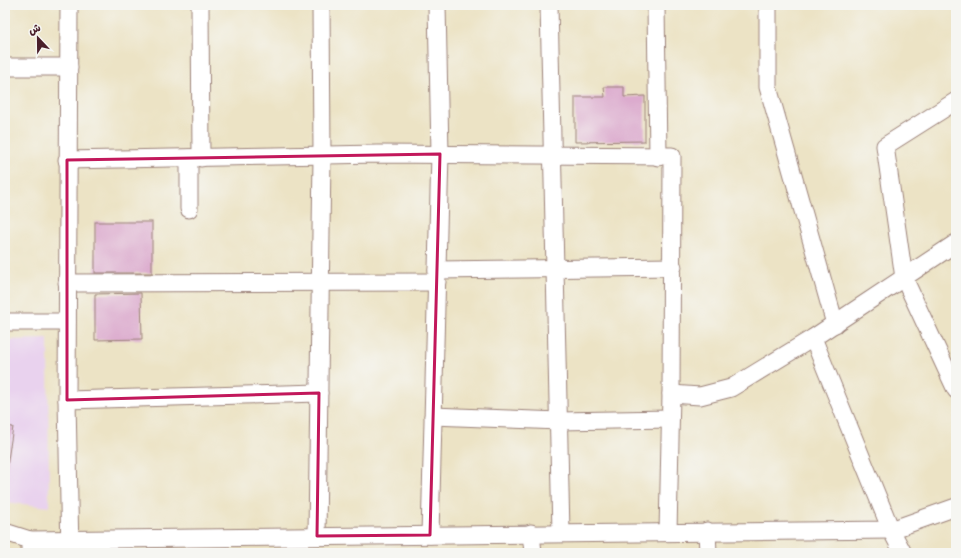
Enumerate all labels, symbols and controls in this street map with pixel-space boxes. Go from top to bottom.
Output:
north arrow [18,18,58,58]
text: ش [26,21,43,38]

